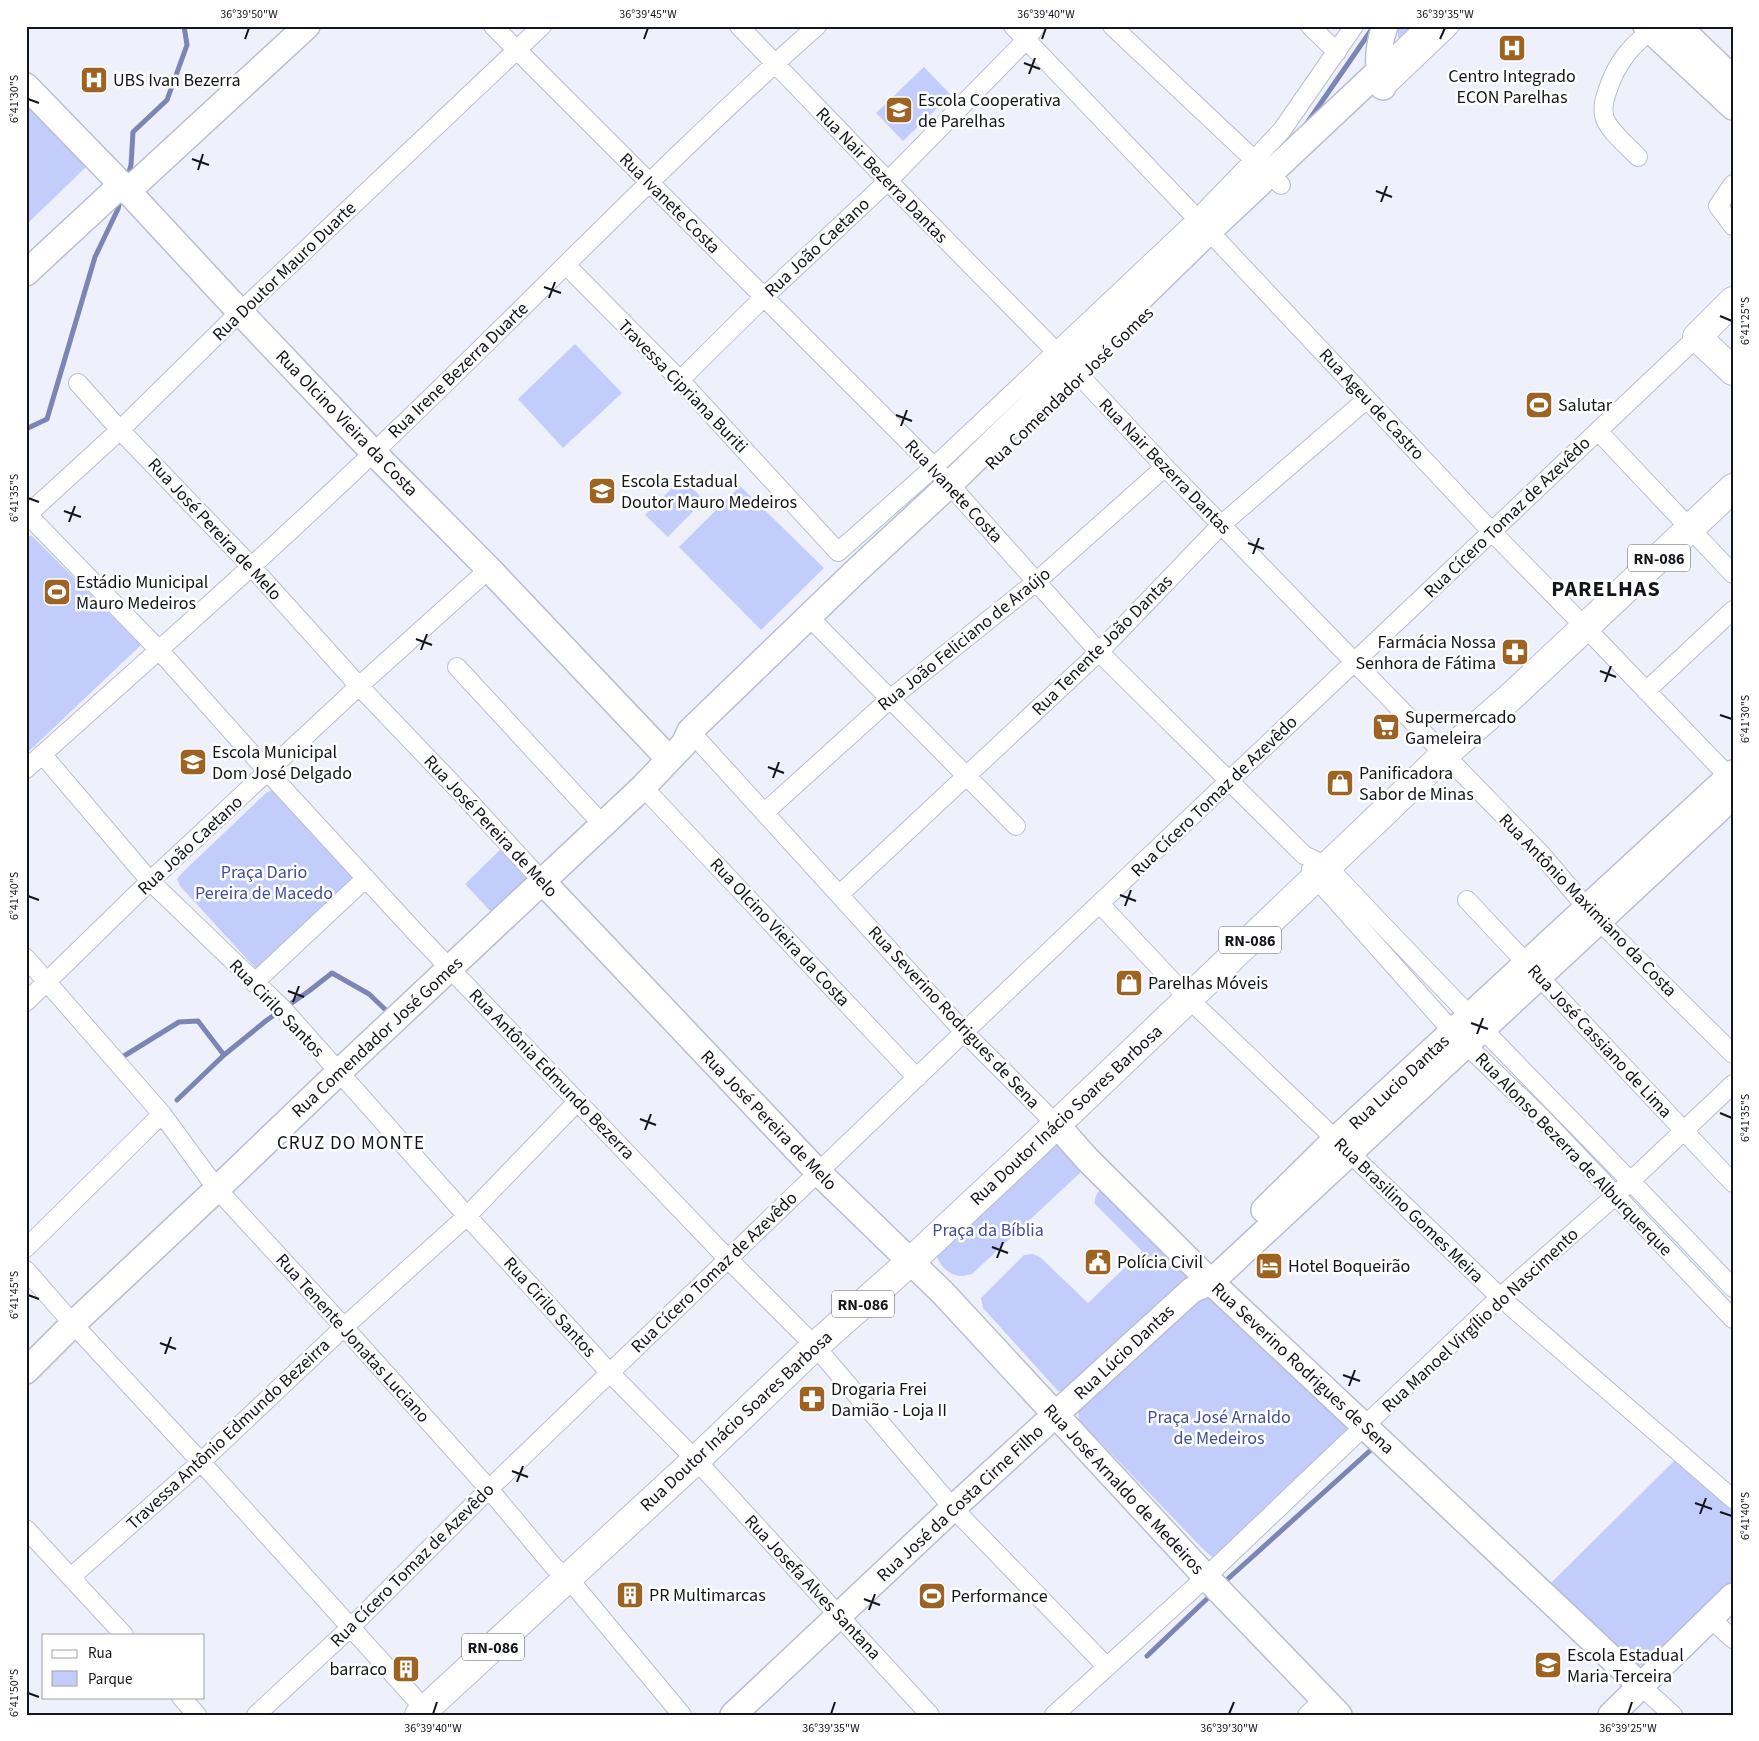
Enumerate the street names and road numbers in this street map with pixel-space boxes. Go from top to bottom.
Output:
street label: Rua Nair Bezerra Dantas [810,102,953,249]
street label: Rua Ivanete Costa [614,147,726,259]
street label: Rua João Caetano [759,192,876,303]
street label: Rua Doutor Mauro Duarte [207,196,362,347]
street label: Rua Irene Bezerra Duarte [383,297,534,444]
street label: Rua Comendador José Gomes [979,301,1159,476]
street label: Travessa Cipriana Buriti [612,314,753,459]
street label: Rua Ageu de Castro [1313,343,1430,466]
street label: Rua Olcino Vieira da Costa [270,344,423,502]
street label: Rua Nair Bezerra Dantas [1093,393,1236,540]
street label: Rua Cícero Tomaz de Azevêdo [1419,431,1596,604]
street label: Rua Ivanete Costa [899,434,1008,549]
street label: Rua José Pereira de Melo [142,453,287,606]
road number: RN-086 [1628,544,1690,572]
street label: Rua João Feliciano de Araújo [873,562,1056,717]
street label: Rua Tenente João Dantas [1026,569,1178,721]
street label: Rua Cícero Tomaz de Azevêdo [1126,710,1303,883]
street label: Rua José Pereira de Melo [418,750,563,903]
street label: Rua João Caetano [132,790,249,901]
street label: Rua Antônio Maximiano da Costa [1493,808,1682,1003]
street label: Rua Olcino Vieira da Costa [704,852,855,1012]
street label: Rua Severino Rodrigues de Sena [862,920,1045,1114]
road number: RN-086 [1219,926,1281,954]
street label: Rua Comendador José Gomes [286,951,468,1123]
street label: Rua Cirilo Santos [223,954,330,1063]
street label: Rua José Cassiano de Lima [1522,959,1678,1124]
street label: Rua Antônia Edmundo Bezerra [463,983,640,1165]
street label: Rua Doutor Inácio Soares Barbosa [965,1019,1168,1211]
street label: Rua Lucio Dantas [1344,1029,1455,1136]
street label: Rua José Pereira de Melo [695,1045,842,1196]
street label: Rua Alonso Bezerra de Alburquerque [1469,1047,1678,1262]
street label: Rua Brasilino Gomes Meira [1328,1132,1489,1289]
street label: Rua Cícero Tomaz de Azevêdo [626,1186,803,1359]
street label: Rua Manoel Virgílio do Nascimento [1376,1222,1584,1418]
street label: Rua Tenente Jonatas Luciano [270,1248,435,1428]
street label: Rua Cirilo Santos [498,1252,602,1363]
street label: Rua Severino Rodrigues de Sena [1206,1277,1400,1460]
road number: RN-086 [832,1290,894,1318]
street label: Rua Lúcio Dantas [1069,1299,1180,1406]
street label: Rua Doutor Inácio Soares Barbosa [635,1325,838,1517]
street label: Travessa Antônio Edmundo Bezeirra [121,1333,336,1536]
street label: Rua José Arnaldo de Medeiros [1038,1398,1210,1580]
street label: Rua José da Costa Cirne Filho [871,1419,1049,1588]
street label: Rua Cícero Tomaz de Azevêdo [325,1478,500,1653]
street label: Rua Josefa Alves Santana [739,1509,887,1665]
road number: RN-086 [462,1634,524,1660]

